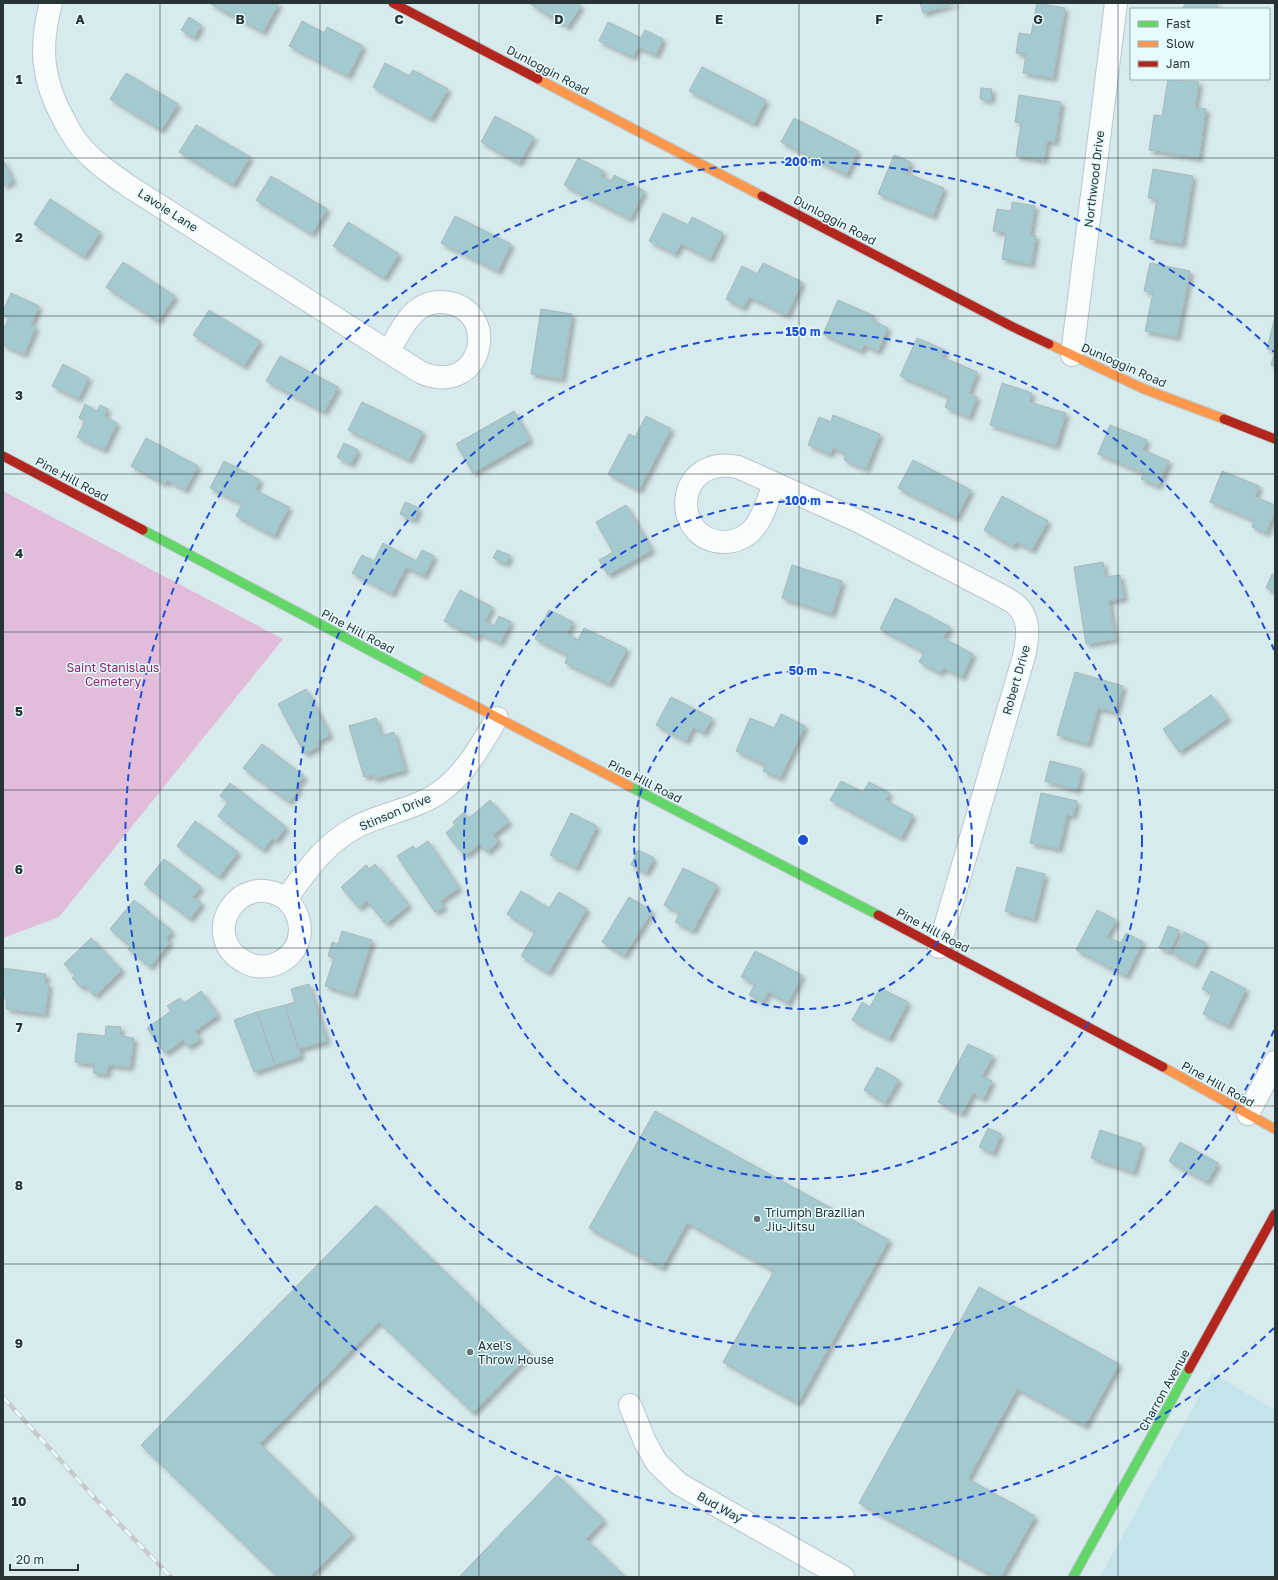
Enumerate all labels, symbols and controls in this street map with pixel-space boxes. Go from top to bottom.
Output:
legend [1130,8,1270,80]
text: A [75,11,85,27]
text: B [235,11,245,27]
text: C [394,11,404,27]
text: D [554,11,564,27]
text: E [715,11,723,27]
text: F [875,11,883,27]
text: G [1033,11,1043,27]
text: Fast [1166,16,1191,31]
text: Slow [1166,36,1194,51]
street label: Dunloggin Road [504,42,592,98]
text: Jam [1166,56,1190,71]
text: 1 [16,71,23,87]
street label: Northwood Drive [1081,130,1107,228]
text: 200 m [785,154,821,169]
street label: Lavoie Lane [135,185,201,235]
street label: Dunloggin Road [791,192,879,248]
text: 2 [15,229,23,245]
text: 150 m [786,324,820,339]
street label: Dunloggin Road [1079,339,1169,391]
text: 3 [15,387,23,403]
street label: Pine Hill Road [33,453,111,505]
text: 100 m [785,493,821,508]
text: 4 [15,545,23,561]
street label: Pine Hill Road [319,605,397,657]
street label: Robert Drive [999,643,1033,717]
park label: Saint Stanislaus Cemetery [67,660,159,689]
text: 50 m [789,663,817,678]
text: 5 [15,703,23,719]
street label: Pine Hill Road [606,756,684,806]
street label: Stinson Drive [357,790,433,834]
centre of rings [796,833,810,847]
text: 6 [15,861,23,877]
street label: Pine Hill Road [894,904,972,956]
text: 7 [15,1019,23,1035]
street label: Pine Hill Road [1179,1058,1257,1110]
text: 8 [15,1177,23,1193]
place label: Triumph Brazilian Jiu-Jitsu [765,1205,865,1234]
marker: Triumph Brazilian Jiu-Jitsu [752,1214,762,1224]
text: 9 [15,1335,23,1351]
place label: Axel's Throw House [478,1338,554,1367]
street label: Charron Avenue [1135,1346,1193,1434]
marker: Axel's Throw House [465,1347,475,1357]
street label: Bud Way [695,1488,746,1526]
text: 10 [11,1493,27,1509]
scale bar [10,1546,78,1572]
text: 20 m [16,1552,44,1567]

